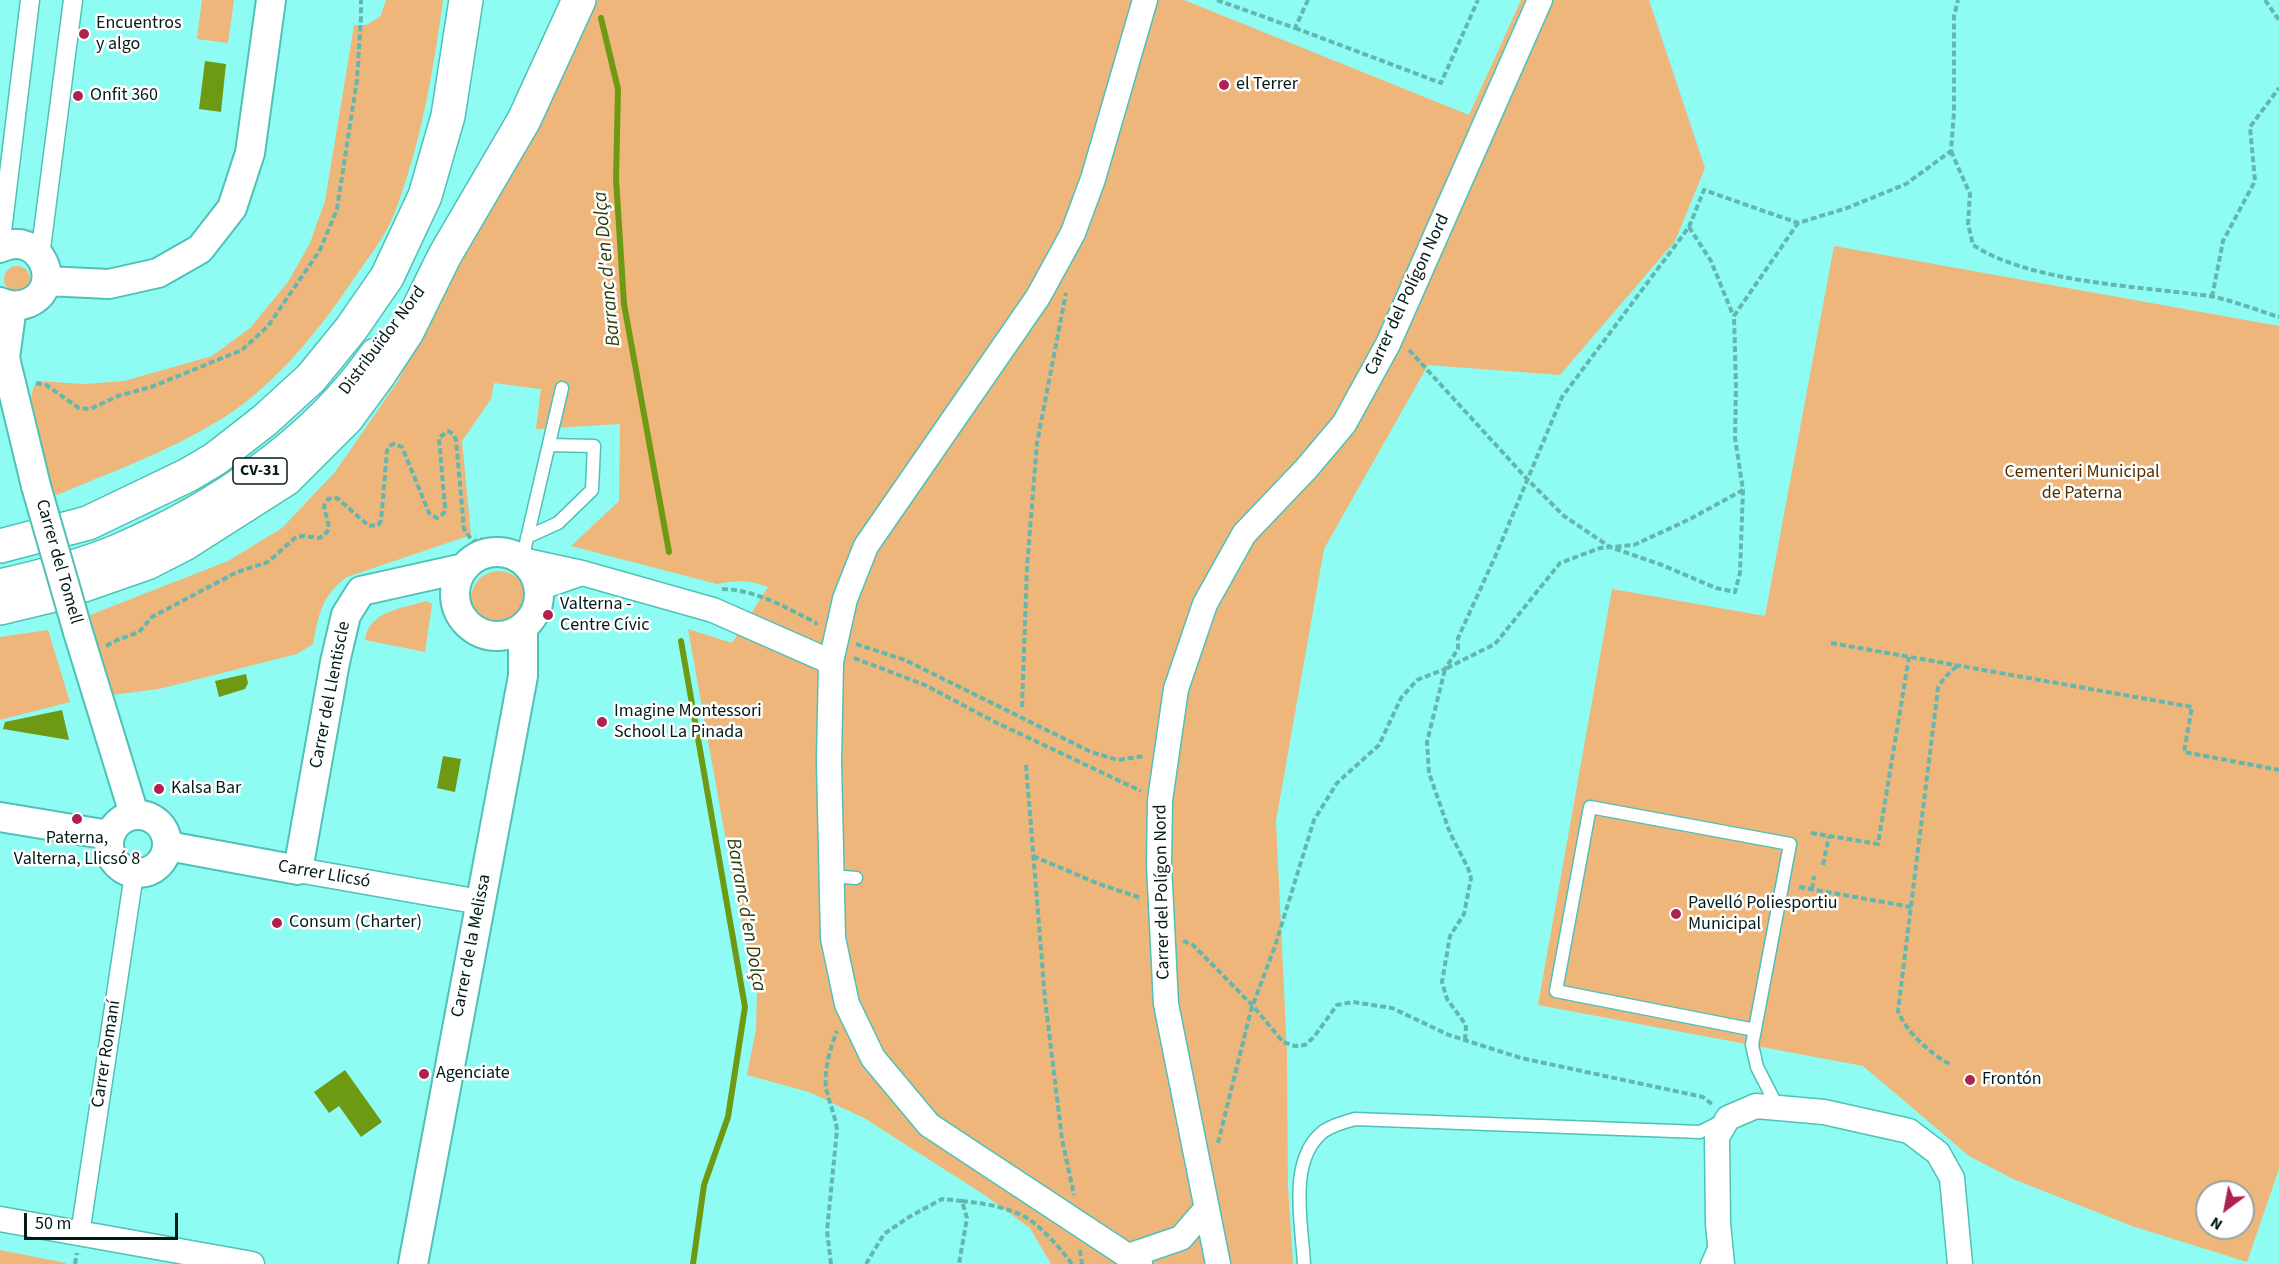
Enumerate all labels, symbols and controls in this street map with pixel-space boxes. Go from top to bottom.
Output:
place label: Encuentros y algo [96,13,182,56]
marker: Encuentros y algo [77,27,91,41]
place label: el Terrer [1236,74,1298,96]
marker: el Terrer [1217,78,1231,92]
place label: Onfit 360 [90,85,158,107]
marker: Onfit 360 [71,89,85,103]
water label: Barranc d'en Dolça [589,191,627,347]
street label: Carrer del Polígon Nord [1361,211,1455,379]
street label: Distribuïdor Nord [335,282,431,400]
road number: CV-31 [233,458,287,484]
park label: Cementeri Municipal de Paterna [2004,462,2160,504]
street label: Carrer del Tomell [30,497,86,627]
place label: Valterna - Centre Cívic [560,594,649,636]
marker: Valterna - Centre Cívic [541,608,555,622]
street label: Carrer del Llentiscle [306,620,356,770]
place label: Imagine Montessori School La Pinada [614,701,762,744]
marker: Imagine Montessori School La Pinada [595,715,609,729]
place label: Kalsa Bar [171,778,241,800]
marker: Kalsa Bar [152,782,166,796]
street label: Carrer del Polígon Nord [1151,804,1175,980]
marker: Paterna, Valterna, Llicsó 8 [70,812,84,826]
place label: Paterna, Valterna, Llicsó 8 [14,828,140,870]
water label: Barranc d'en Dolça [720,836,770,994]
street label: Carrer Llicsó [276,856,372,894]
street label: Carrer de la Melissa [448,873,496,1019]
place label: Pavelló Poliesportiu Municipal [1688,893,1838,936]
marker: Pavelló Poliesportiu Municipal [1669,907,1683,921]
place label: Consum (Charter) [289,912,422,934]
marker: Consum (Charter) [270,916,284,930]
street label: Carrer Romaní [88,999,126,1109]
place label: Agenciate [436,1063,510,1085]
marker: Agenciate [417,1067,431,1081]
place label: Frontón [1982,1069,2042,1091]
marker: Frontón [1963,1073,1977,1087]
north arrow [2195,1180,2255,1240]
scale bar [27,1201,182,1239]
text: 50 m [35,1211,71,1236]
text: N [2206,1211,2227,1236]

